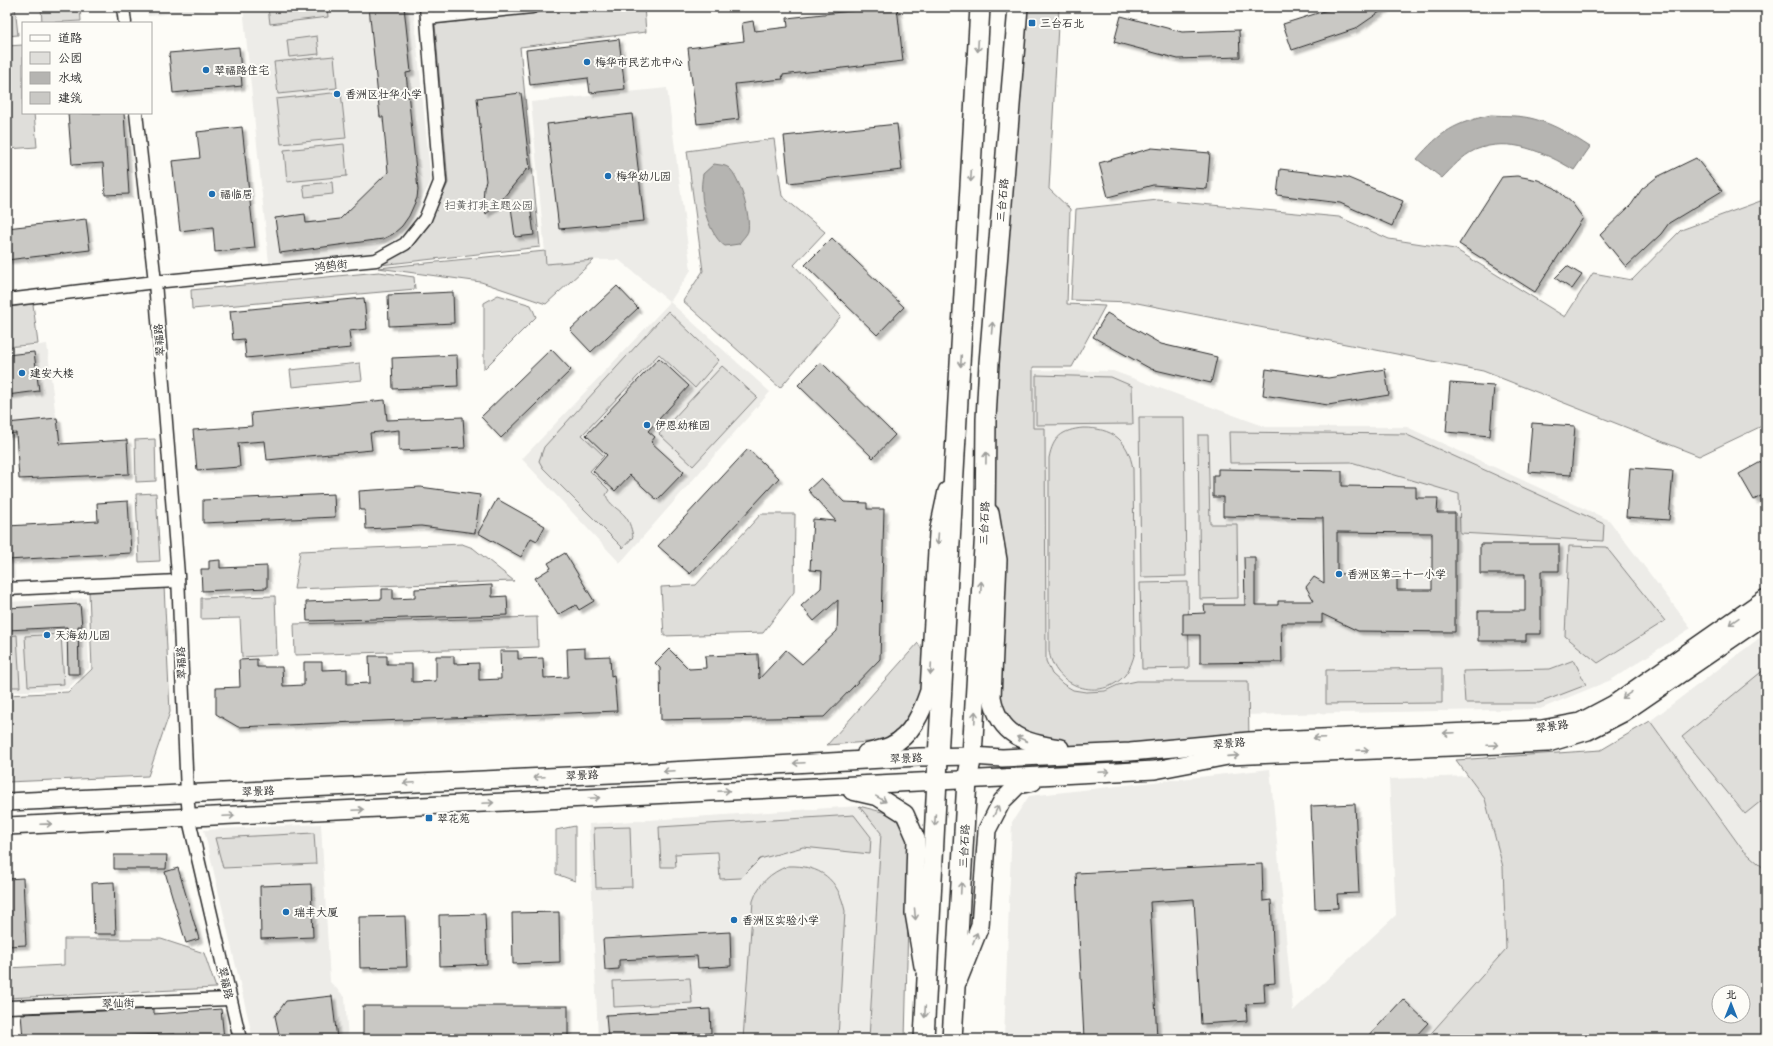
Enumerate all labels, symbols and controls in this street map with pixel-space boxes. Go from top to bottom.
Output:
place label: 三台石北 [1040,16,1084,30]
marker: 三台石北 [1027,18,1037,28]
legend [22,22,152,114]
text: 道路 [58,30,82,45]
one-way arrow [975,39,982,52]
text: 公园 [58,50,82,65]
place label: 梅华市民艺术中心 [595,55,683,69]
marker: 梅华市民艺术中心 [582,57,592,67]
place label: 翠福路住宅 [214,63,269,77]
marker: 翠福路住宅 [201,65,211,75]
text: 水域 [58,70,82,85]
place label: 香洲区壮华小学 [345,87,422,101]
marker: 香洲区壮华小学 [332,89,342,99]
text: 建筑 [58,90,82,105]
place label: 梅华幼儿园 [616,169,671,183]
one-way arrow [967,169,975,182]
marker: 梅华幼儿园 [603,171,613,181]
street label: 三台石路 [993,177,1011,223]
place label: 福临居 [220,187,253,201]
marker: 福临居 [207,189,217,199]
park label: 扫黄打非主题公园 [445,198,533,212]
street label: 鸿鹄街 [314,256,349,274]
one-way arrow [989,322,996,335]
street label: 翠福路 [151,323,167,357]
one-way arrow [957,354,964,367]
place label: 建安大楼 [30,366,74,380]
marker: 建安大楼 [17,368,27,378]
place label: 伊恩幼稚园 [655,418,710,432]
marker: 伊恩幼稚园 [642,420,652,430]
one-way arrow [982,452,990,465]
street label: 三台石路 [976,501,992,545]
one-way arrow [934,532,942,545]
place label: 香洲区第二十一小学 [1347,567,1446,581]
marker: 香洲区第二十一小学 [1334,569,1344,579]
one-way arrow [978,581,985,594]
one-way arrow [1729,617,1740,625]
place label: 天海幼儿园 [55,628,110,642]
marker: 天海幼儿园 [42,630,52,640]
street label: 翠福路 [173,646,189,680]
one-way arrow [927,662,934,675]
one-way arrow [1622,691,1633,699]
one-way arrow [971,711,978,724]
street label: 翠景路 [1535,717,1569,735]
one-way arrow [1443,729,1456,736]
one-way arrow [1313,734,1326,742]
one-way arrow [1017,735,1029,742]
street label: 翠景路 [1212,735,1246,751]
one-way arrow [1486,741,1499,749]
one-way arrow [1356,747,1369,754]
street label: 翠景路 [889,750,923,766]
one-way arrow [1226,753,1239,760]
one-way arrow [793,759,806,767]
street label: 翠景路 [565,767,599,783]
one-way arrow [663,767,676,774]
one-way arrow [1097,769,1110,776]
one-way arrow [533,774,546,781]
one-way arrow [403,780,416,787]
street label: 翠景路 [241,783,275,799]
one-way arrow [717,788,730,795]
one-way arrow [587,794,600,802]
one-way arrow [875,796,887,804]
one-way arrow [481,799,494,807]
one-way arrow [993,805,1000,817]
one-way arrow [351,806,364,813]
place label: 翠花苑 [437,811,470,825]
one-way arrow [222,812,235,820]
marker: 翠花苑 [424,813,434,823]
one-way arrow [931,813,938,826]
one-way arrow [39,820,52,828]
street label: 三台石路 [956,824,972,868]
one-way arrow [958,882,965,895]
place label: 瑞丰大厦 [294,905,338,919]
marker: 瑞丰大厦 [281,907,291,917]
one-way arrow [911,907,919,920]
place label: 香洲区实验小学 [742,913,819,927]
marker: 香洲区实验小学 [729,915,739,925]
one-way arrow [972,932,980,944]
street label: 翠福路 [215,965,237,1001]
north arrow [1711,984,1751,1024]
text: 北 [1726,987,1737,1001]
street label: 翠仙街 [101,995,136,1011]
one-way arrow [922,1005,929,1018]

